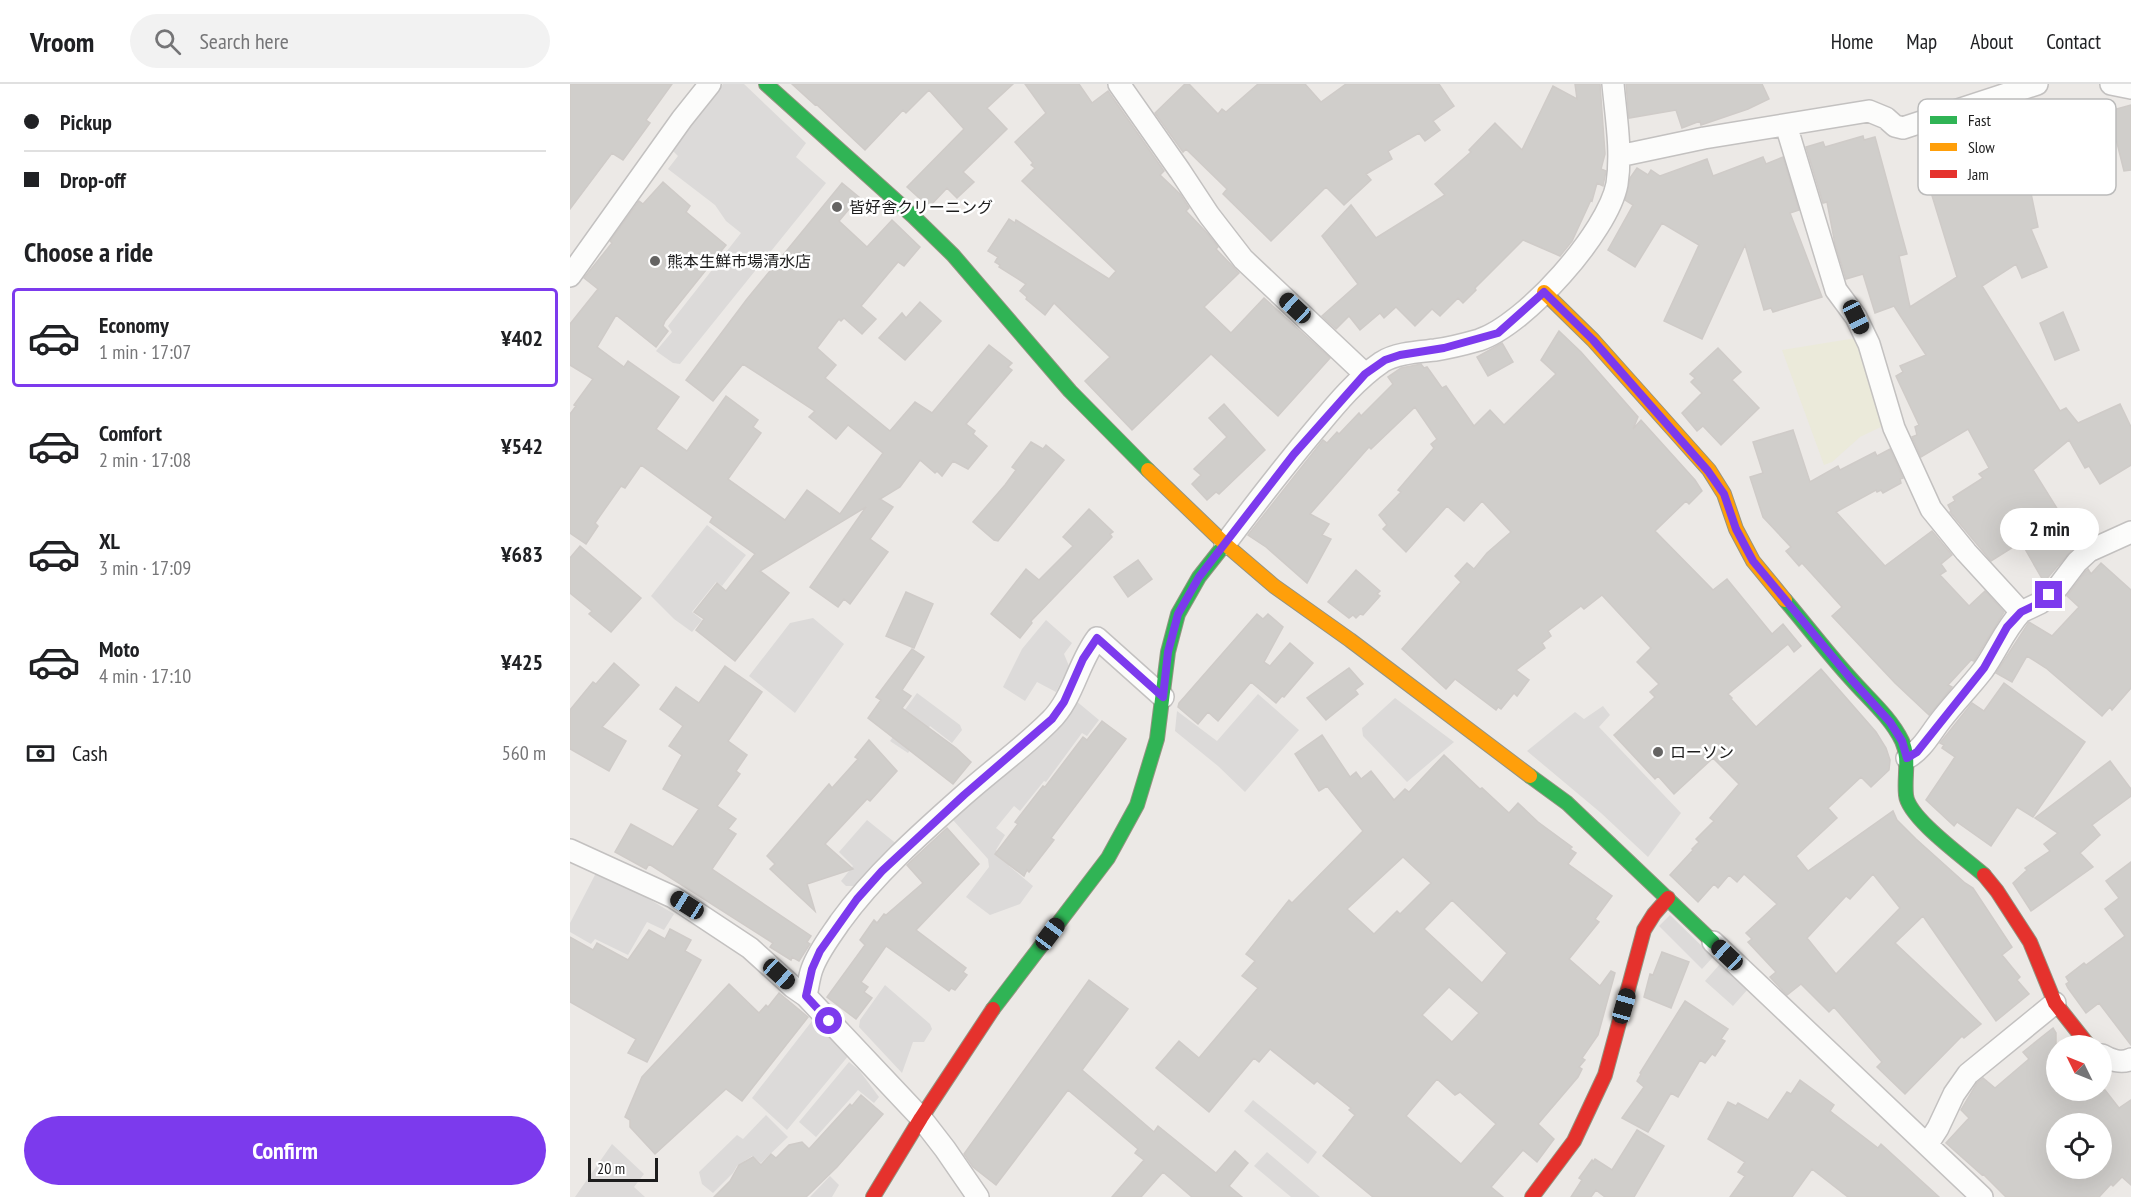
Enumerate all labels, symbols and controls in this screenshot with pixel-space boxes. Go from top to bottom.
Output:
search box [130,14,550,68]
text: Vroom [30,23,94,60]
icon: search [151,25,184,58]
text: Search here [199,27,289,55]
text: Home [1831,28,1873,55]
text: Map [1906,28,1937,55]
text: About [1970,28,2013,55]
text: Contact [2046,28,2101,55]
legend [1918,99,2116,195]
text: Pickup [60,108,112,136]
text: Fast [1968,110,1991,130]
text: Slow [1968,137,1995,157]
text: Jam [1967,164,1989,184]
text: Drop-off [60,166,126,194]
place label: 皆好舎クリーニング [849,197,993,217]
marker: 皆好舎クリーニング [830,200,844,214]
text: Choose a ride [24,235,153,269]
place label: 熊本生鮮市場清水店 [667,251,811,271]
marker: 熊本生鮮市場清水店 [648,254,662,268]
car [1276,289,1314,327]
car [1840,297,1872,337]
icon: car [27,311,81,365]
text: Economy [99,311,169,339]
text: ¥402 [501,324,543,352]
text: 1 min · 17:07 [99,339,191,365]
icon: car [27,419,81,473]
text: Comfort [99,419,162,447]
text: ¥542 [501,432,543,460]
text: 2 min · 17:08 [99,447,191,473]
callout: 2 min [2000,508,2098,550]
text: 2 min [2029,516,2070,542]
icon: car [27,527,81,581]
text: XL [99,527,120,555]
text: ¥683 [501,540,543,568]
text: 3 min · 17:09 [99,555,191,581]
route end [2035,581,2062,608]
icon: car [27,635,81,689]
text: Moto [99,635,140,663]
text: ¥425 [501,648,543,676]
text: 4 min · 17:10 [99,663,191,689]
icon: cash [24,737,57,770]
text: Cash [72,739,108,767]
text: 560 m [502,740,546,766]
place label: ローソン [1670,742,1734,762]
marker: ローソン [1651,745,1665,759]
car [667,888,707,922]
car [1032,914,1068,954]
car [1708,936,1746,974]
car [760,955,798,993]
car [1610,986,1638,1026]
route start [815,1007,842,1034]
north arrow [2046,1035,2112,1101]
map controls [2046,1035,2112,1179]
button: locate [2046,1113,2112,1179]
button: Confirm [24,1116,546,1185]
scale bar [588,1155,658,1182]
text: 20 m [597,1158,625,1178]

